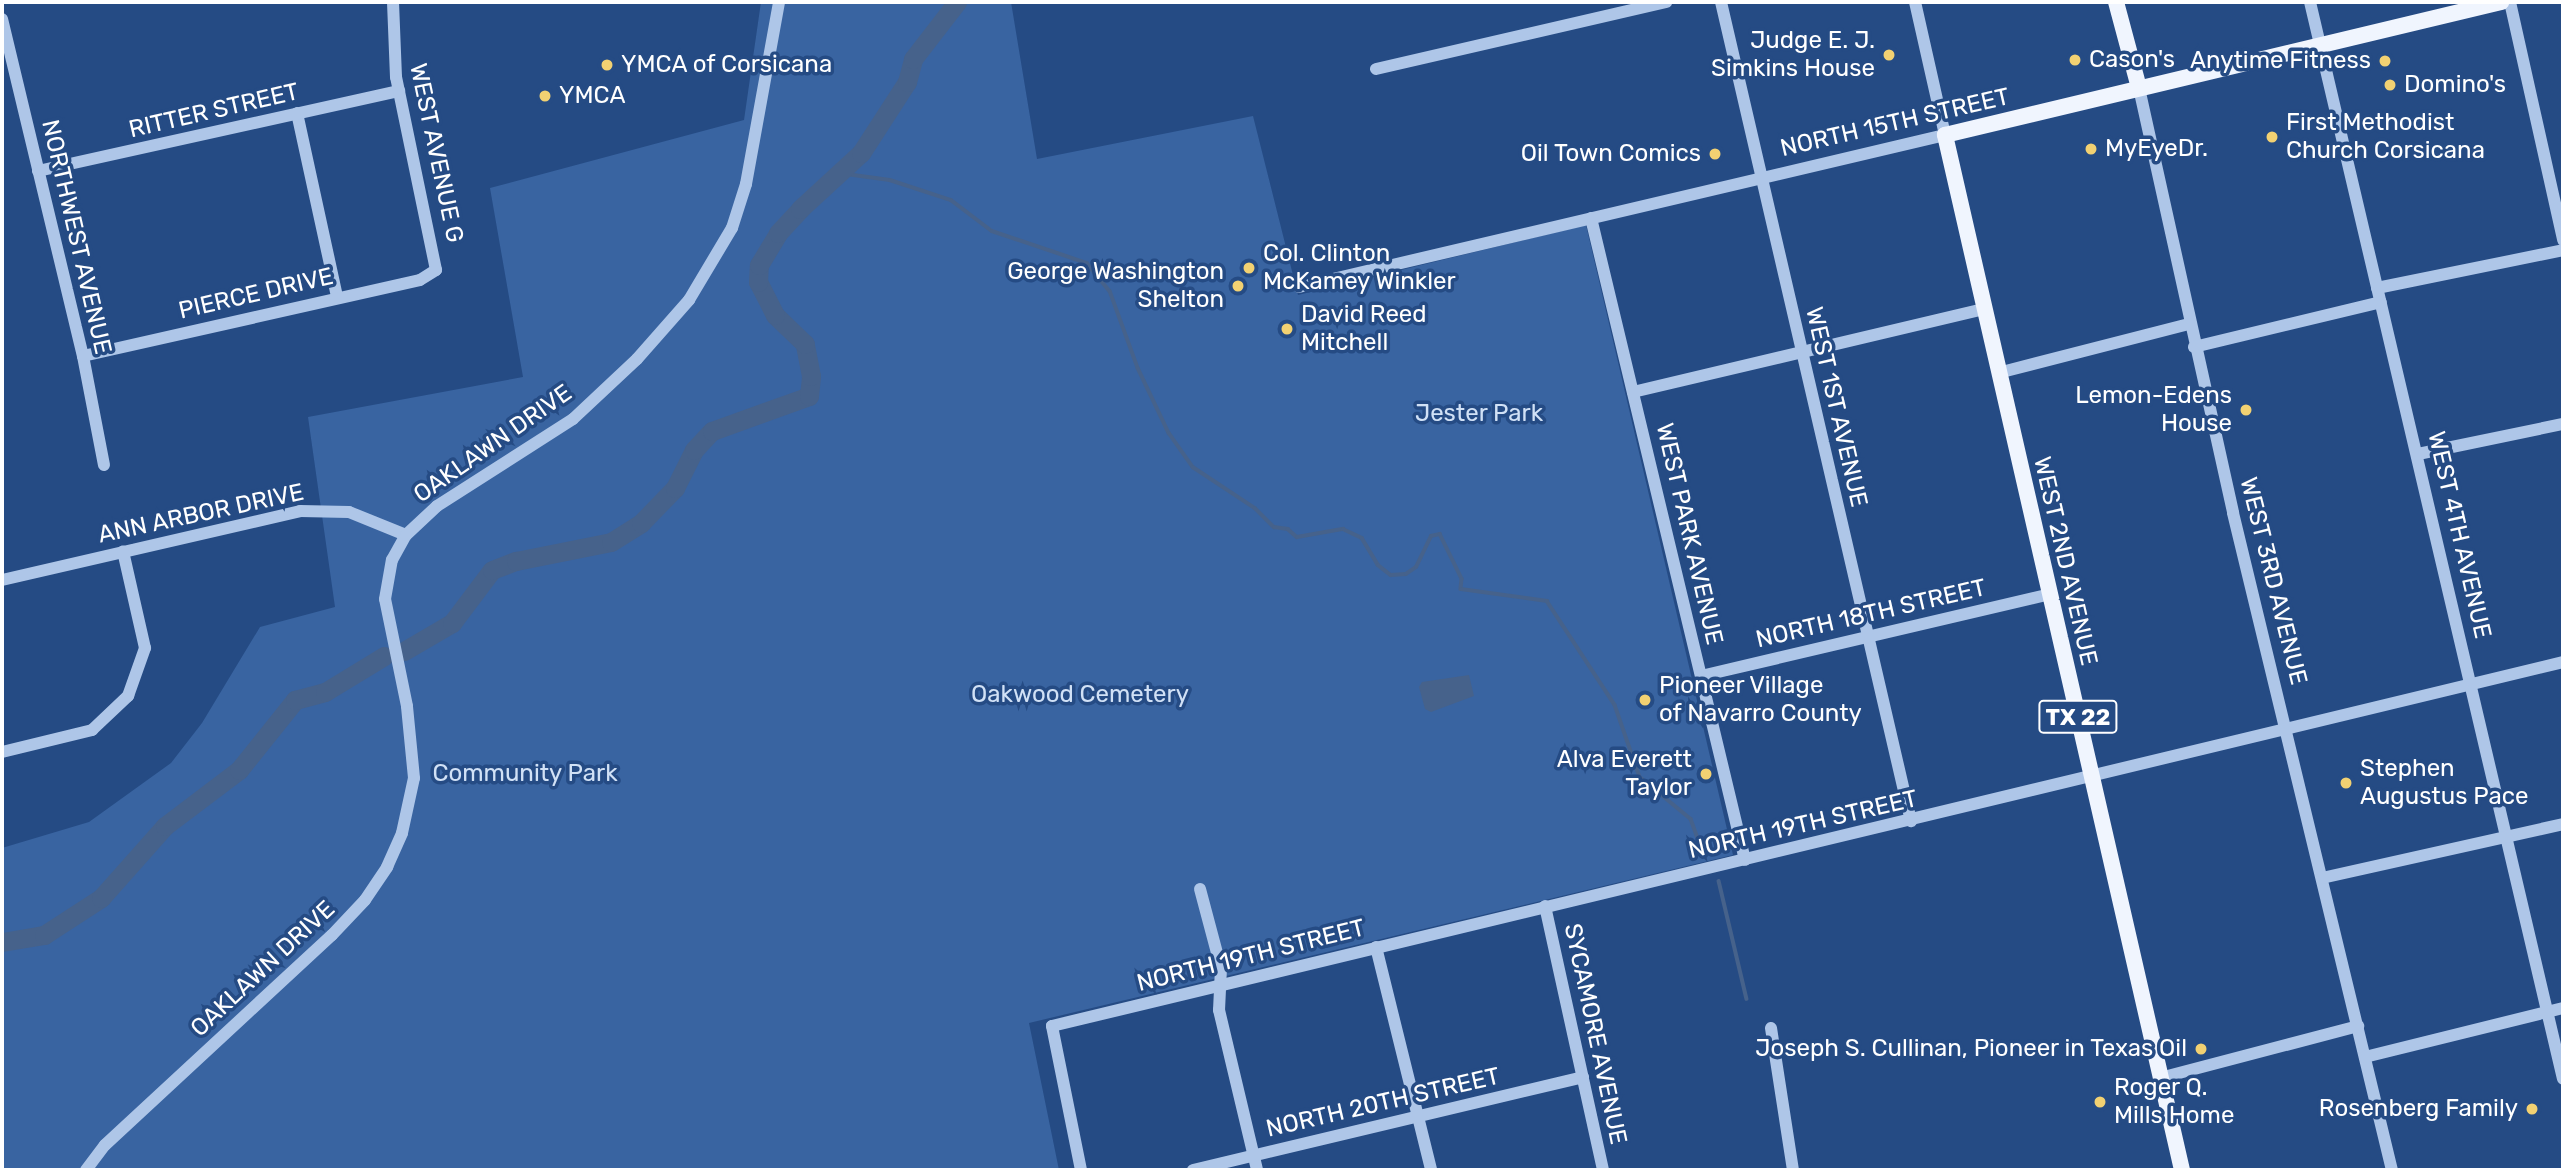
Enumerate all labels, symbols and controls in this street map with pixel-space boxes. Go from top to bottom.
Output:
place label: Judge E. J. Simkins House [1711,27,1875,83]
place label: Cason's [2089,46,2175,74]
marker: Judge E. J. Simkins House [1881,47,1897,63]
place label: Anytime Fitness [2190,47,2371,75]
place label: YMCA of Corsicana [621,51,833,79]
marker: Cason's [2067,52,2083,68]
marker: Anytime Fitness [2377,53,2393,69]
marker: YMCA of Corsicana [599,57,615,73]
street label: WEST AVENUE G [403,60,469,246]
place label: Domino's [2404,71,2506,99]
street label: RITTER STREET [126,77,302,145]
marker: Domino's [2382,77,2398,93]
place label: YMCA [559,82,625,110]
street label: NORTH 15TH STREET [1778,83,2012,163]
marker: YMCA [537,88,553,104]
place label: First Methodist Church Corsicana [2286,109,2485,165]
street label: NORTHWEST AVENUE [35,116,117,358]
marker: First Methodist Church Corsicana [2264,129,2280,145]
place label: MyEyeDr. [2105,135,2208,163]
place label: Oil Town Comics [1520,140,1701,168]
marker: MyEyeDr. [2083,141,2099,157]
marker: Oil Town Comics [1707,146,1723,162]
place label: Col. Clinton McKamey Winkler [1263,240,1457,296]
place label: George Washington Shelton [1007,258,1224,314]
marker: Col. Clinton McKamey Winkler [1241,260,1257,276]
street label: PIERCE DRIVE [176,262,336,326]
marker: George Washington Shelton [1230,278,1246,294]
place label: David Reed Mitchell [1301,301,1427,357]
street label: WEST 1ST AVENUE [1799,303,1873,511]
marker: David Reed Mitchell [1279,321,1295,337]
street label: OAKLAWN DRIVE [408,379,578,509]
place label: Lemon-Edens House [2075,382,2232,438]
park label: Jester Park [1415,400,1543,428]
marker: Lemon-Edens House [2238,402,2254,418]
street label: WEST PARK AVENUE [1649,420,1729,648]
street label: WEST 4TH AVENUE [2421,428,2497,642]
street label: WEST 2ND AVENUE [2027,453,2103,669]
street label: WEST 3RD AVENUE [2233,474,2313,688]
street label: ANN ARBOR DRIVE [95,478,307,550]
street label: NORTH 18TH STREET [1753,574,1989,654]
place label: Pioneer Village of Navarro County [1659,672,1862,728]
park label: Oakwood Cemetery [971,681,1189,709]
marker: Pioneer Village of Navarro County [1637,692,1653,708]
road number: TX 22 [2038,698,2118,736]
place label: Alva Everett Taylor [1557,746,1692,802]
place label: Stephen Augustus Pace [2360,755,2528,811]
park label: Community Park [432,760,618,788]
marker: Alva Everett Taylor [1698,766,1714,782]
marker: Stephen Augustus Pace [2338,775,2354,791]
street label: NORTH 19TH STREET [1686,785,1920,865]
street label: OAKLAWN DRIVE [185,895,341,1043]
street label: NORTH 19TH STREET [1134,914,1368,998]
street label: SYCAMORE AVENUE [1557,921,1633,1147]
place label: Joseph S. Cullinan, Pioneer in Texas Oil [1754,1035,2187,1063]
marker: Joseph S. Cullinan, Pioneer in Texas Oil [2193,1041,2209,1057]
street label: NORTH 20TH STREET [1263,1062,1503,1144]
place label: Roger Q. Mills Home [2114,1074,2234,1130]
marker: Roger Q. Mills Home [2092,1094,2108,1110]
place label: Rosenberg Family [2319,1095,2518,1123]
marker: Rosenberg Family [2524,1101,2540,1117]

